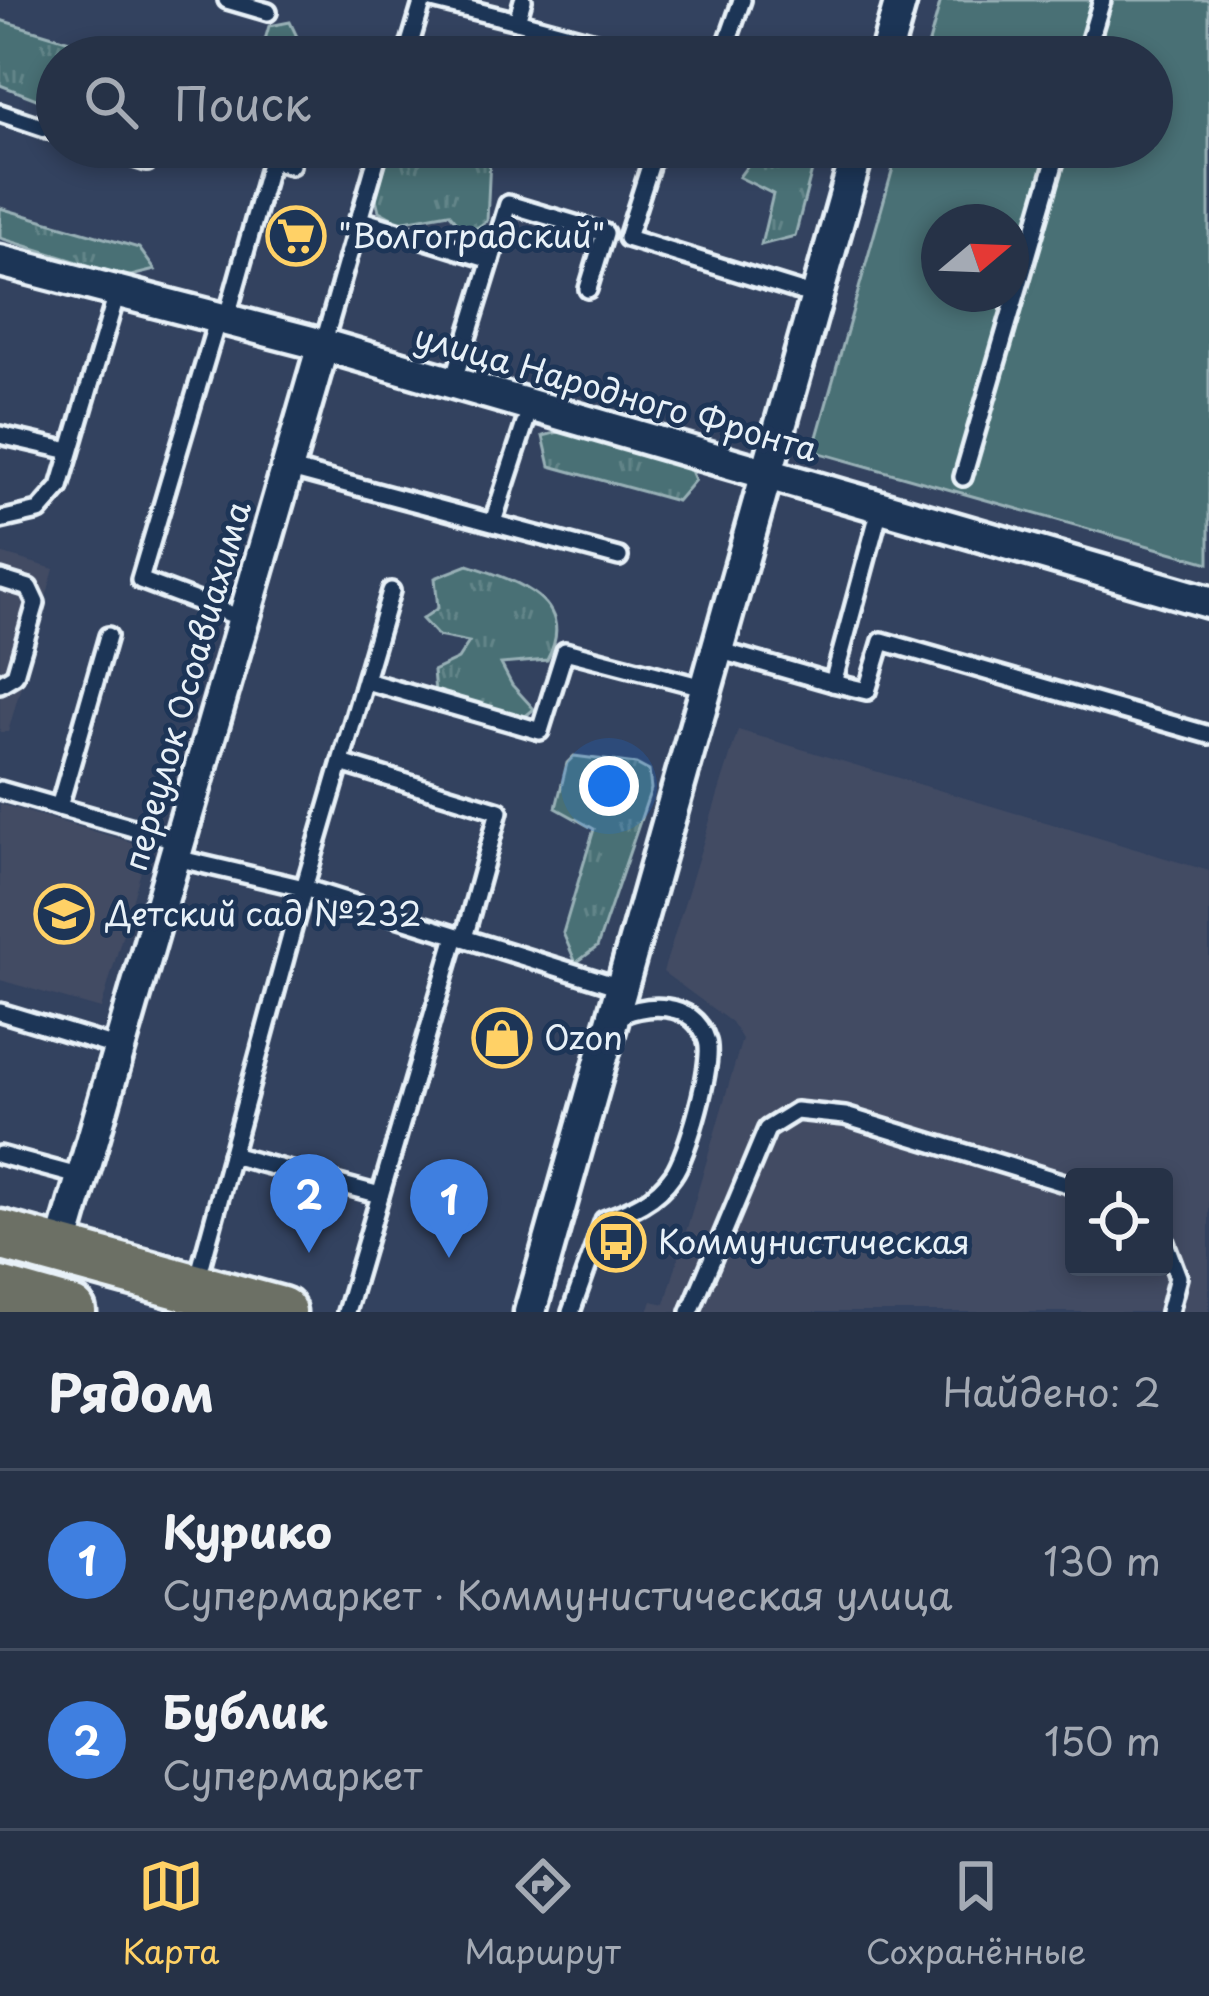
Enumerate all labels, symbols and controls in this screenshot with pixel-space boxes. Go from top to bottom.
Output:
search box [36,36,1173,168]
text: Поиск [174,68,311,136]
icon: search [78,69,144,135]
north arrow [921,204,1029,312]
supermarket icon: "Волгоградский" [265,205,327,267]
place label: "Волгоградский" [338,209,605,259]
street label: улица Народного Фронта [409,310,825,473]
street label: переулок Осоавиахима [108,495,262,876]
your location [579,756,639,816]
school or university icon: Детский сад №232 [33,883,95,945]
place label: Детский сад №232 [105,887,422,937]
shop icon: Ozon [471,1007,533,1069]
place label: Ozon [544,1011,623,1061]
pin: 2 [270,1154,348,1253]
pin: 1 [410,1159,488,1258]
map controls [1065,1168,1173,1276]
button: locate [1065,1168,1173,1276]
bus stop icon: Коммунистическая [585,1211,647,1273]
place label: Коммунистическая [658,1215,970,1265]
text: Рядом [48,1352,214,1429]
text: Найдено: 2 [942,1361,1161,1420]
text: Курико [162,1496,332,1564]
text: 1 [78,1530,96,1589]
text: 130 m [1043,1530,1161,1589]
text: Супермаркет · Коммунистическая улица [162,1564,953,1623]
text: Бублик [162,1676,327,1744]
text: 2 [73,1710,101,1769]
text: 150 m [1044,1710,1161,1769]
text: Супермаркет [162,1744,422,1803]
tab: Карта [123,1853,219,1975]
tab: Маршрут [465,1853,621,1975]
tab: Сохранённые [866,1853,1086,1975]

